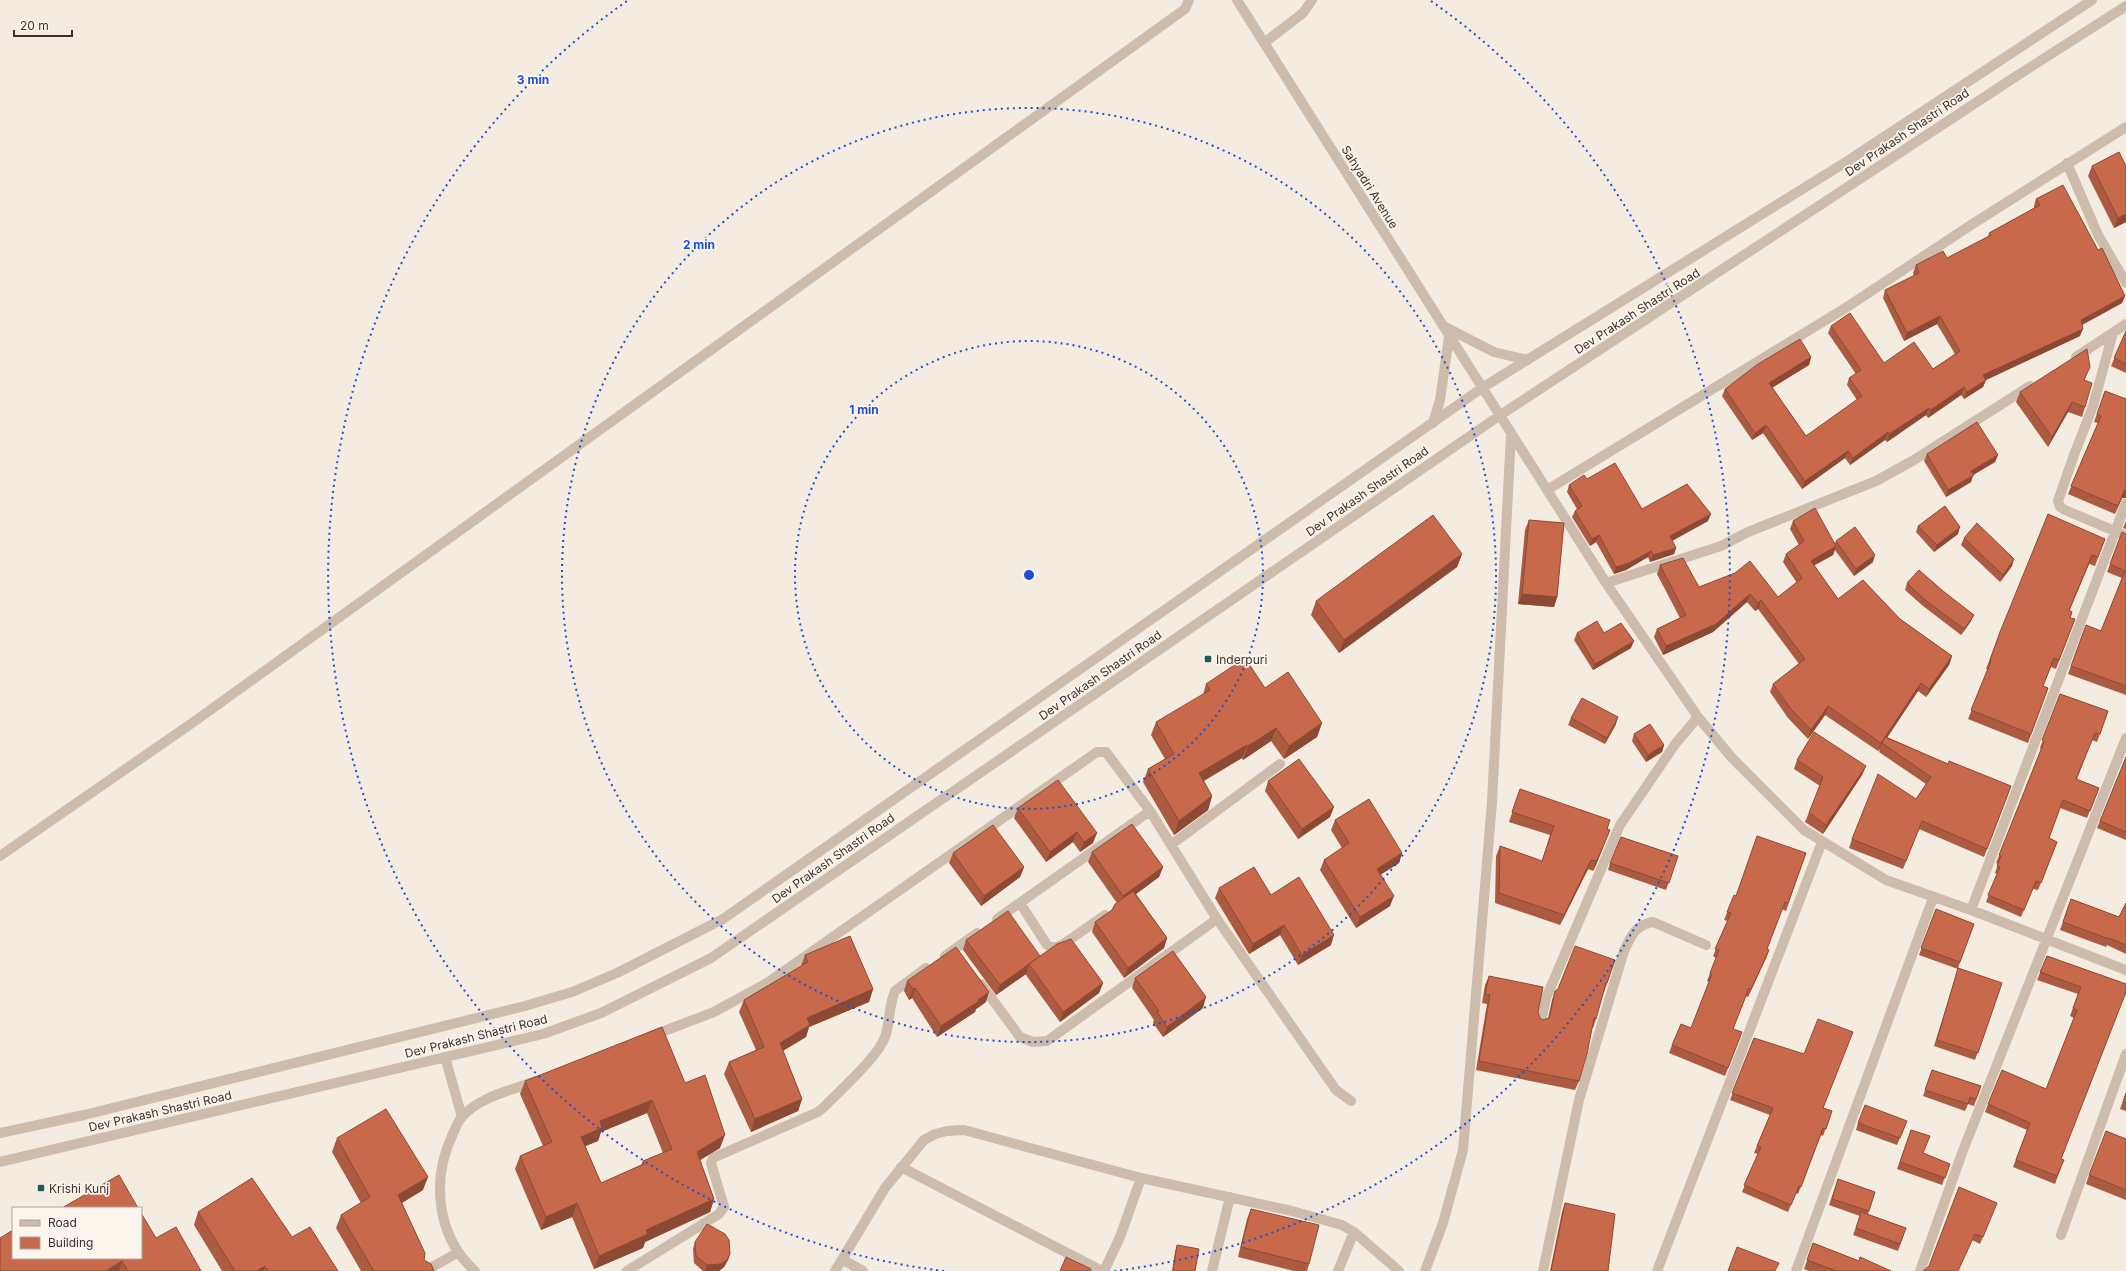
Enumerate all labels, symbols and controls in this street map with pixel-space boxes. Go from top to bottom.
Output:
scale bar [14,12,72,38]
text: 20 m [20,18,49,33]
text: 3 min [517,72,549,87]
street label: Dev Prakash Shastri Road [1842,85,1972,179]
street label: Sahyadri Avenue [1338,143,1402,231]
text: 2 min [683,237,715,252]
street label: Dev Prakash Shastri Road [1572,265,1702,357]
text: 1 min [849,402,879,417]
street label: Dev Prakash Shastri Road [1303,443,1431,539]
centre of rings [1022,568,1036,582]
street label: Dev Prakash Shastri Road [1036,627,1164,723]
place label: Inderpuri [1216,652,1268,667]
marker: Inderpuri [1203,654,1213,664]
street label: Dev Prakash Shastri Road [769,810,897,906]
street label: Dev Prakash Shastri Road [403,1011,549,1061]
street label: Dev Prakash Shastri Road [87,1087,233,1135]
place label: Krishi Kunj [49,1181,109,1196]
marker: Krishi Kunj [36,1183,46,1193]
legend [12,1207,142,1259]
text: Road [48,1215,77,1230]
text: Building [48,1235,93,1250]

